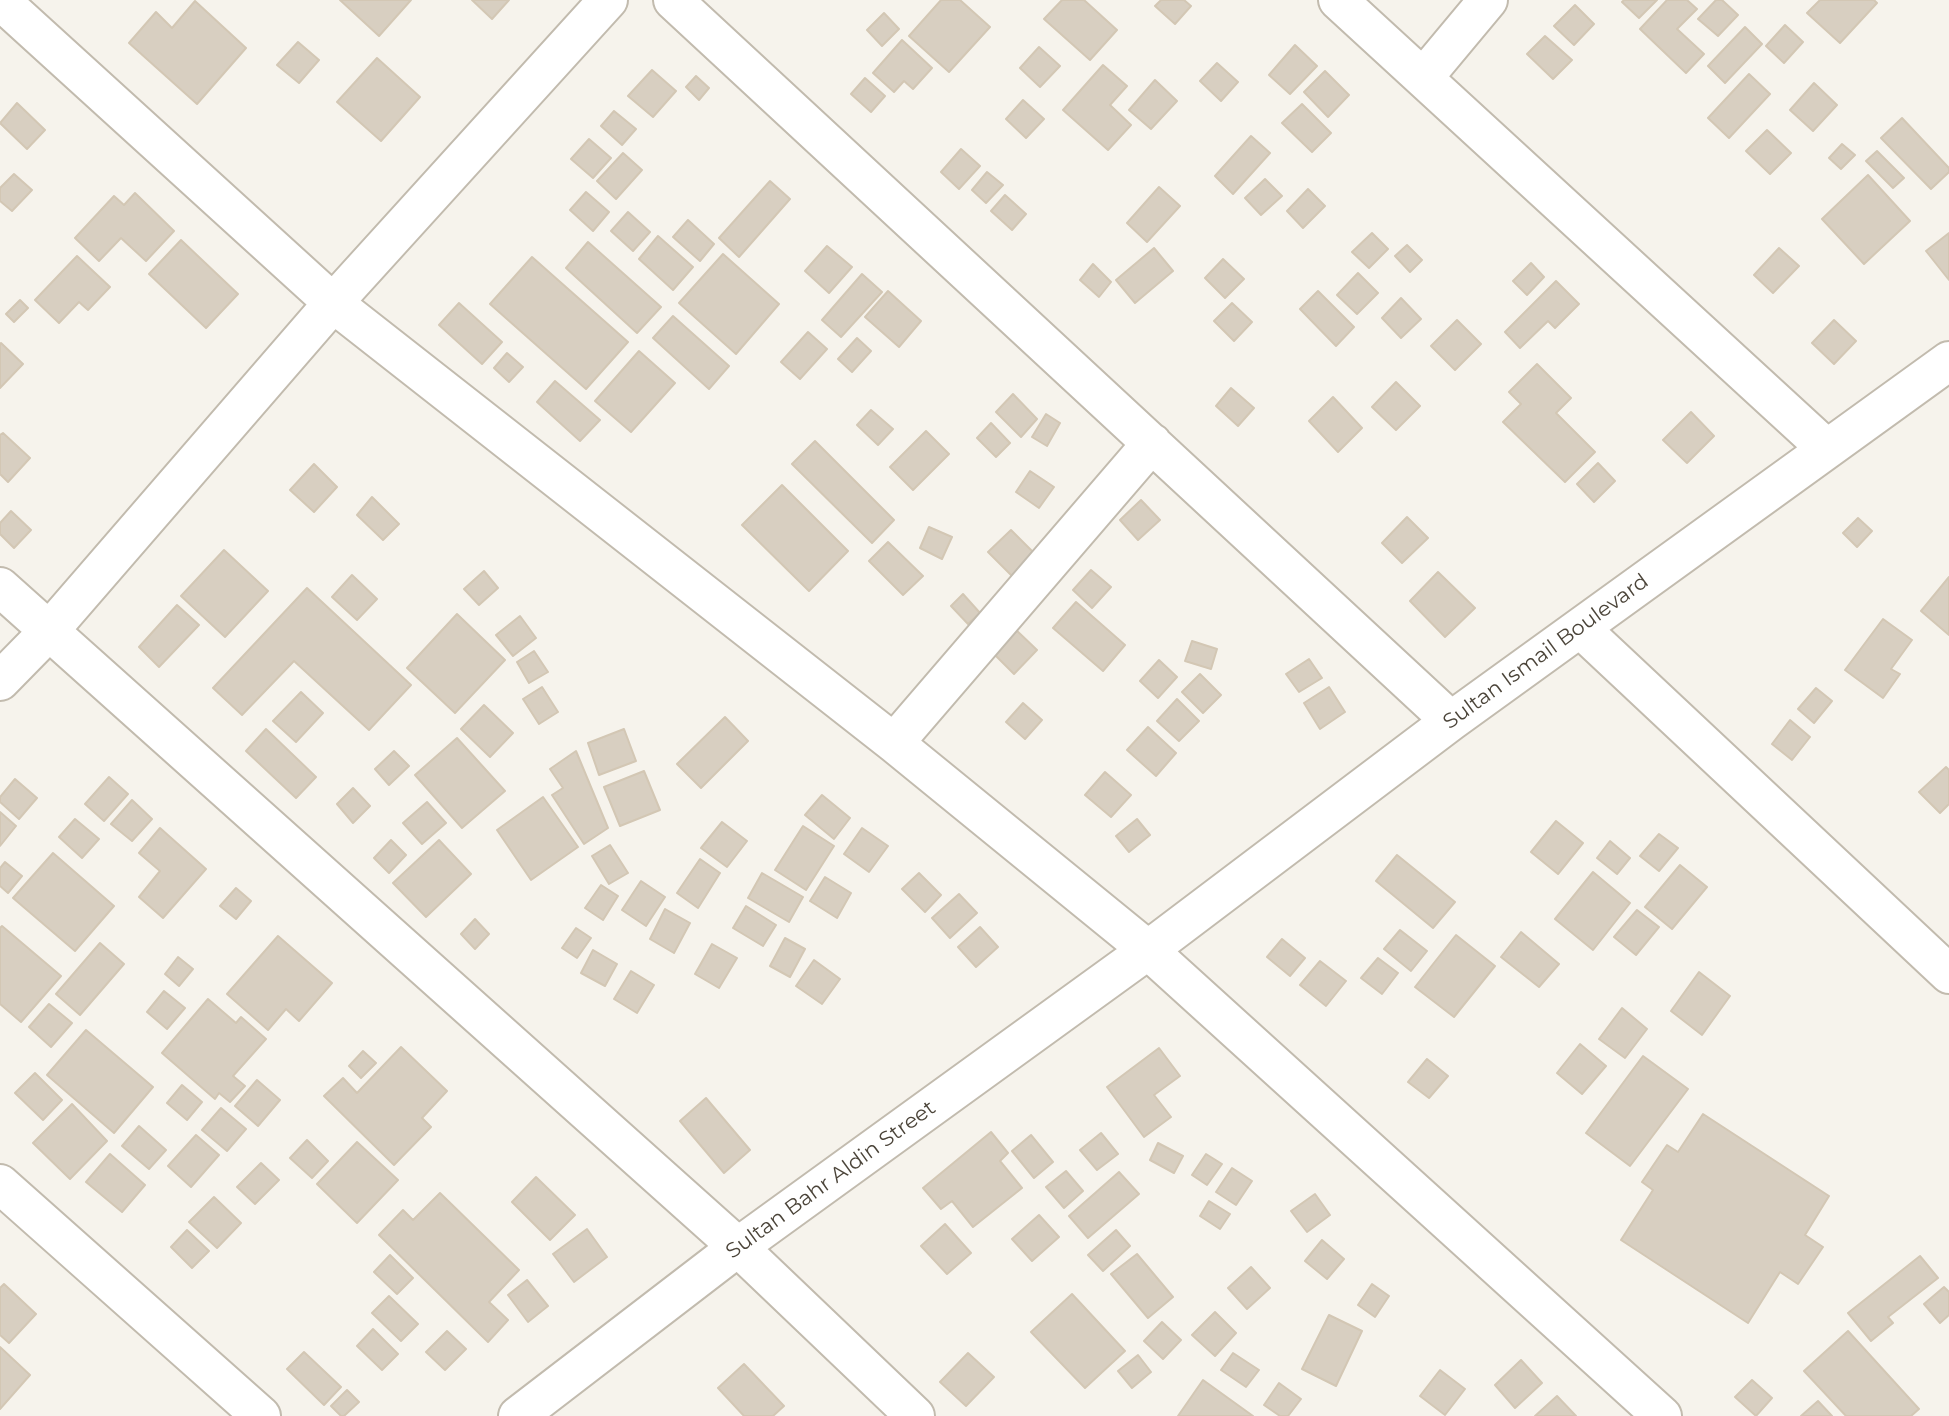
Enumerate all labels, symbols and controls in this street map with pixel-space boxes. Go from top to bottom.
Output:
street label: Sultan Ismail Boulevard [1438,569,1654,735]
street label: Sultan Bahr Aldin Street [721,1096,941,1264]

